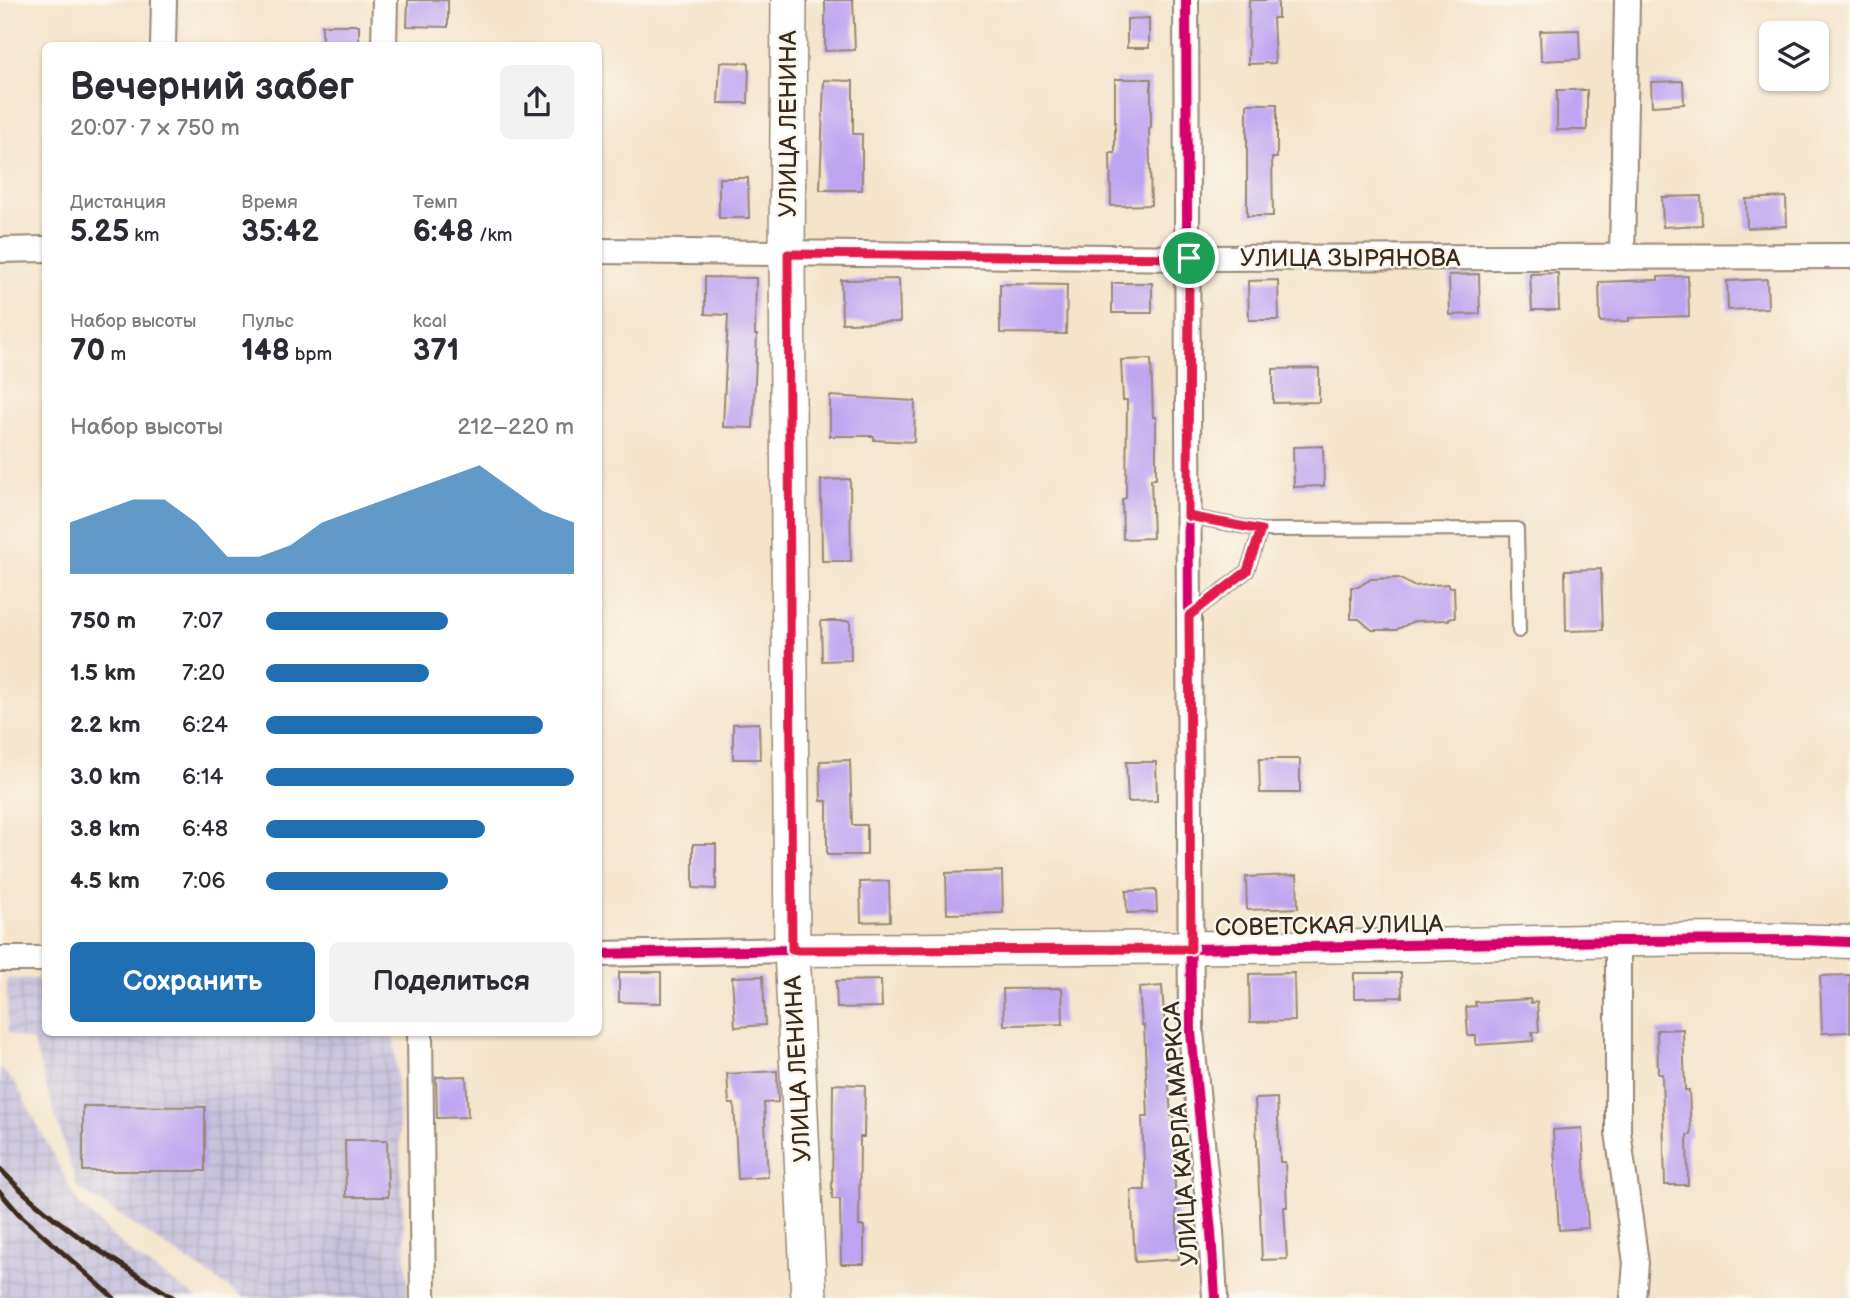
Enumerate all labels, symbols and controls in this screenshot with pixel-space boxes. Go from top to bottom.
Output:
map controls [1759,21,1829,91]
button: layers [1759,21,1829,91]
street label: УЛИЦА ЛЕНИНА [774,30,803,217]
text: Вечерний забег [70,65,354,110]
button: share [500,65,574,139]
text: 20:07 · 7 × 750 m [70,114,240,142]
text: Дистанция [70,191,166,214]
text: Время [241,191,298,214]
text: Темп [413,191,458,214]
text: 5.25 [70,214,129,250]
text: 35:42 [241,214,319,250]
text: 6:48 [413,214,474,250]
text: km [129,224,159,247]
text: /km [474,224,513,247]
pin [1159,228,1219,288]
icon: arrive [1170,239,1208,277]
street label: УЛИЦА ЗЫРЯНОВА [1240,244,1461,273]
text: Набор высоты [70,310,196,333]
text: Пульс [241,310,294,333]
text: kcal [413,310,447,333]
text: 70 [70,333,105,369]
text: 148 [241,333,290,369]
text: 371 [413,333,459,369]
text: m [105,343,126,366]
text: bpm [290,343,332,366]
text: Набор высоты [70,413,223,441]
text: 212–220 m [457,413,574,441]
text: 750 m [70,607,136,635]
text: 7:07 [182,607,223,635]
text: 1.5 km [70,659,136,687]
text: 7:20 [182,659,225,687]
text: 2.2 km [70,711,141,739]
text: 6:24 [182,711,228,739]
text: 3.0 km [70,763,141,791]
text: 6:14 [182,763,224,791]
text: 3.8 km [70,815,140,843]
text: 6:48 [182,815,228,843]
text: 4.5 km [70,867,140,895]
text: 7:06 [182,867,226,895]
street label: СОВЕТСКАЯ УЛИЦА [1215,910,1444,942]
button: Сохранить [70,942,315,1022]
button: Поделиться [329,942,574,1022]
street label: УЛИЦА ЛЕНИНА [779,974,817,1163]
street label: УЛИЦА КАРЛА МАРКСА [1157,1000,1205,1267]

